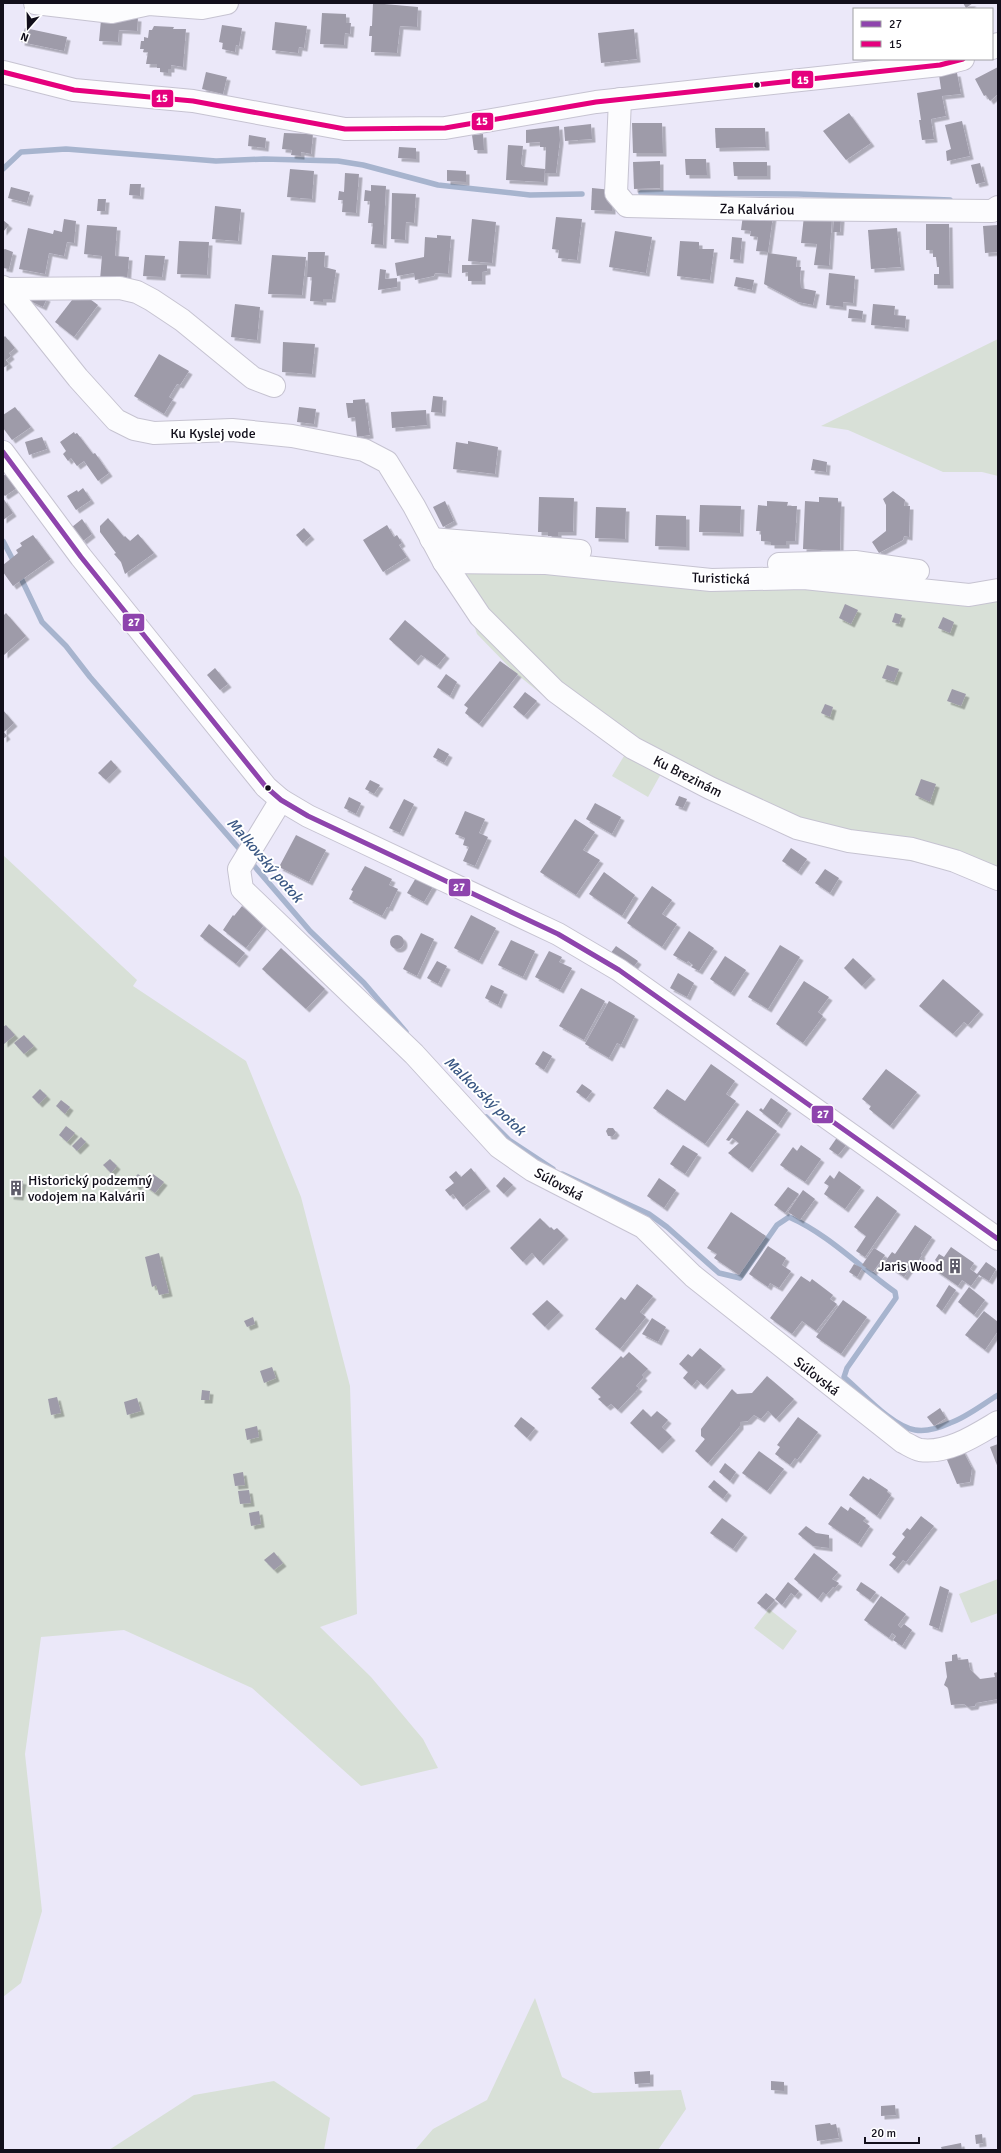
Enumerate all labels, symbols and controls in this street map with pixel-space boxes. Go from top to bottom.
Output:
north arrow [8,8,48,48]
legend [853,8,993,60]
text: 27 [889,17,902,32]
text: N [19,30,31,44]
text: 15 [889,37,902,52]
line badge: 15 [791,70,814,89]
text: 15 [797,74,809,87]
unlabelled marker [752,80,762,90]
line badge: 15 [151,89,174,108]
text: 15 [156,92,168,105]
line badge: 15 [471,112,494,131]
text: 15 [476,115,488,128]
street label: Za Kalváriou [719,200,795,219]
street label: Ku Kyslej vode [170,425,256,442]
street label: Turistická [692,569,750,588]
line badge: 27 [122,613,145,632]
text: 27 [128,616,140,629]
street label: Ku Brezinám [651,752,725,801]
unlabelled marker [263,783,273,793]
water label: Malkovský potok [223,814,308,907]
line badge: 27 [448,878,471,897]
text: 27 [453,881,465,894]
water label: Malkovský potok [441,1053,531,1140]
line badge: 27 [811,1105,834,1124]
text: 27 [817,1108,829,1121]
street label: Súľovská [531,1164,586,1205]
place label: Historický podzemný vodojem na Kalvárii [28,1172,153,1205]
building icon: Historický podzemný vodojem na Kalvárii [7,1179,25,1197]
building icon: Jaris Wood [946,1257,964,1275]
place label: Jaris Wood [878,1258,943,1275]
street label: Súľovská [790,1353,843,1400]
scale bar [865,2119,919,2145]
text: 20 m [871,2126,896,2141]

